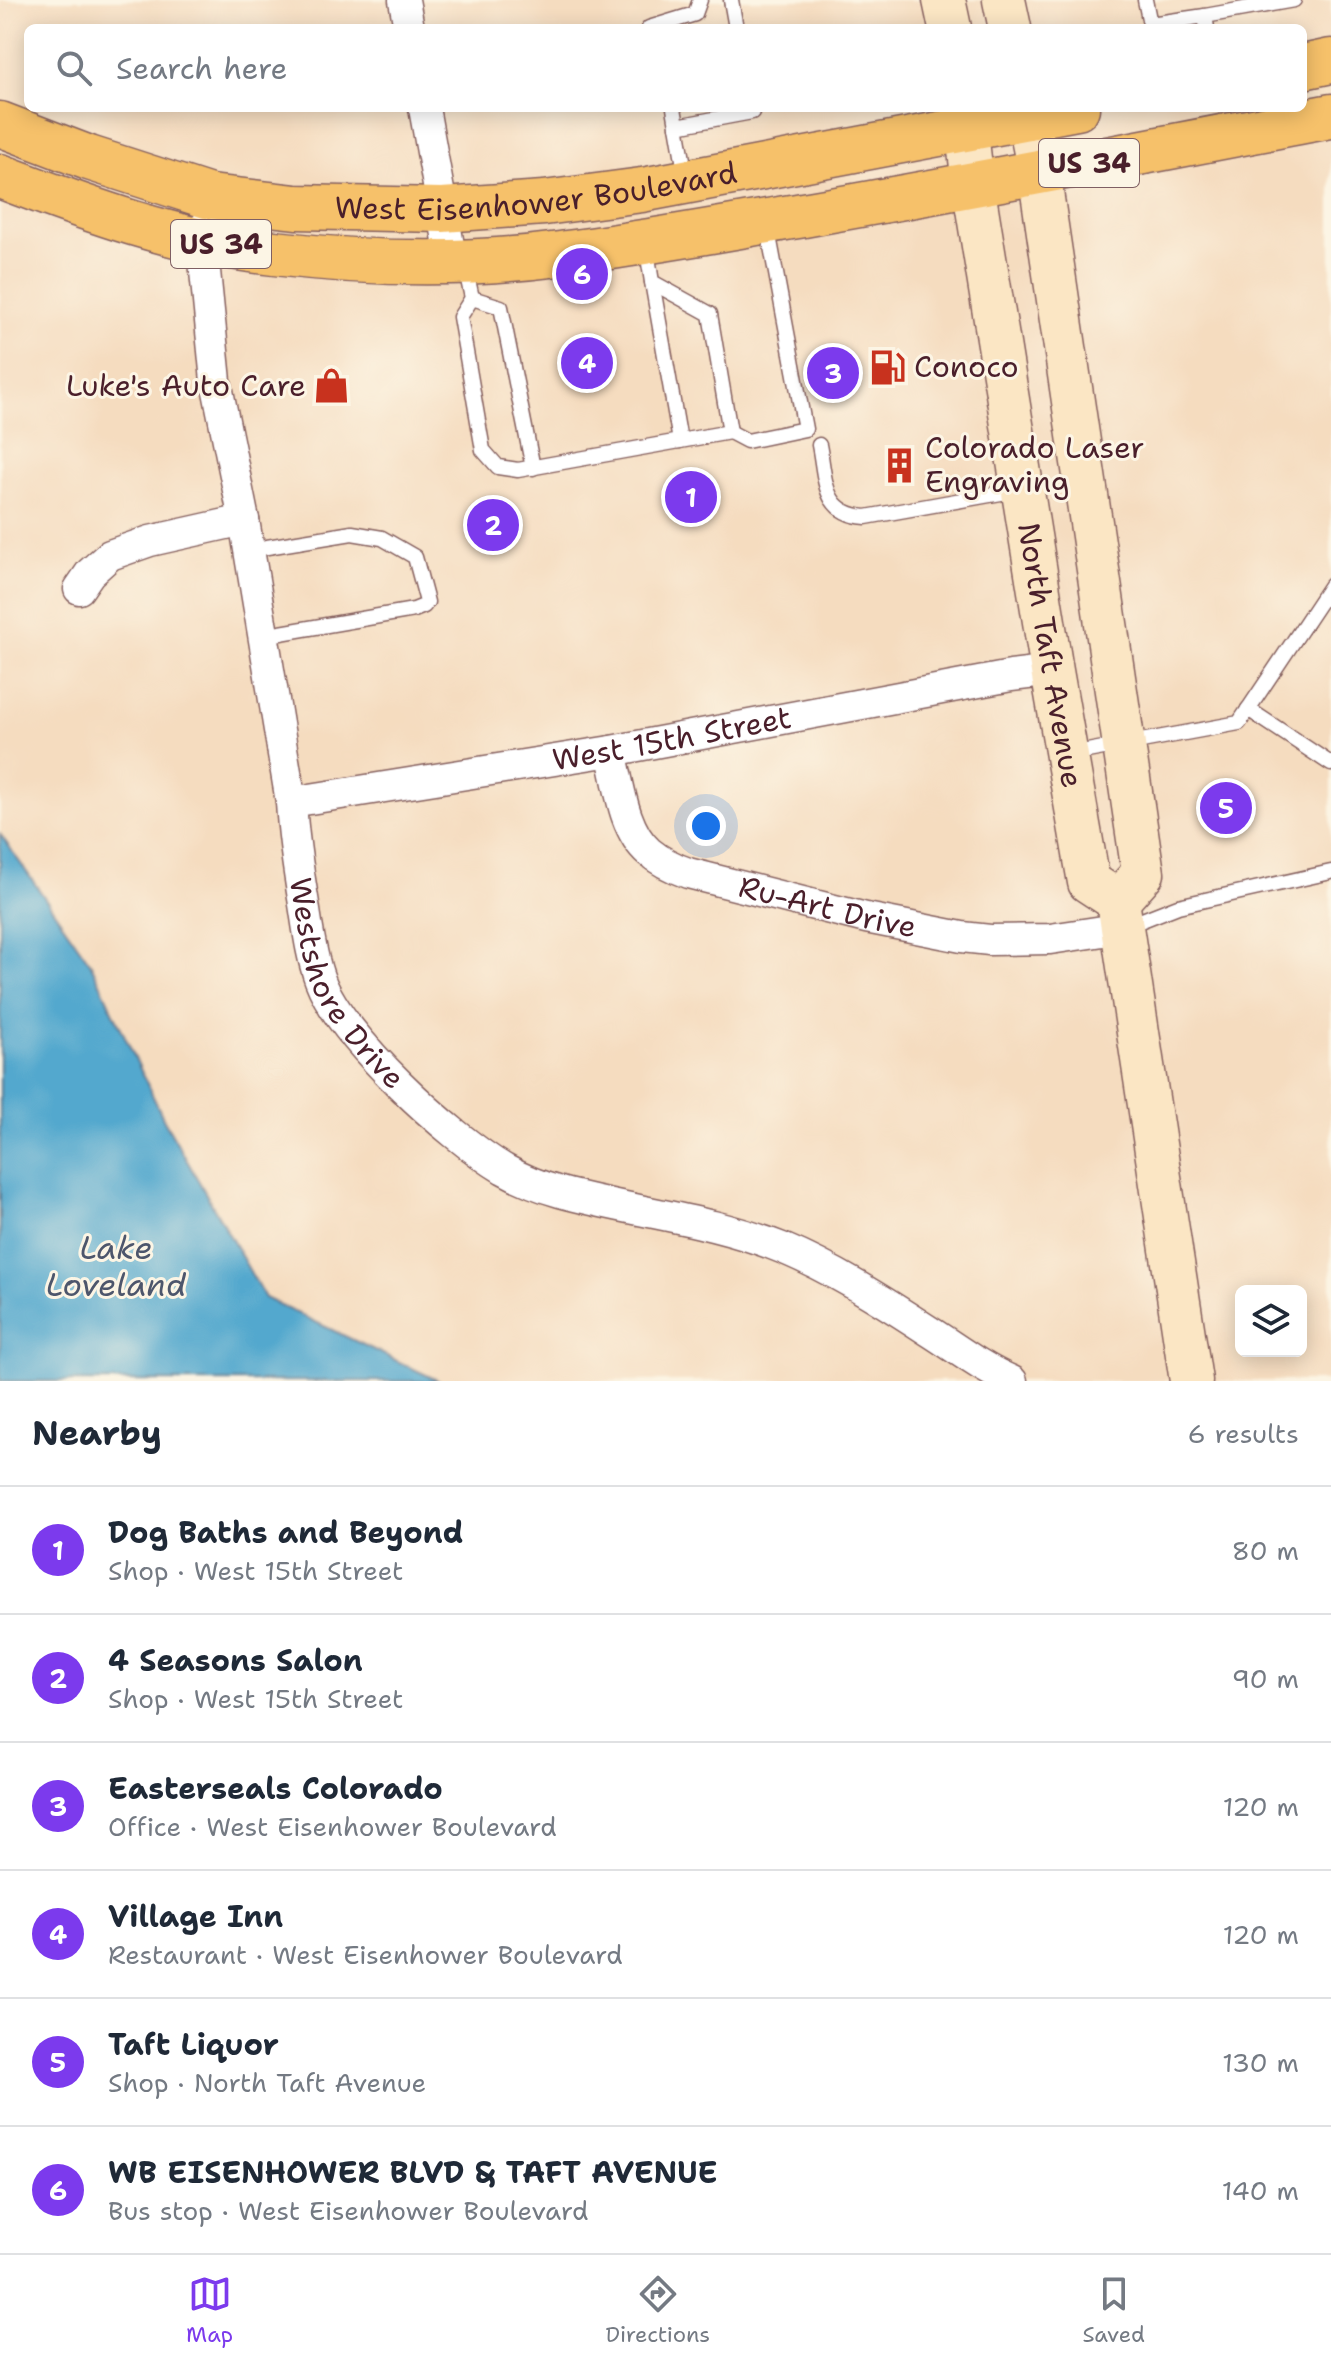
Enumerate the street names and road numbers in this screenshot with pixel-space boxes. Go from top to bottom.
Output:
road number: US 34 [1039,139,1139,187]
street label: West Eisenhower Boulevard [334,152,740,230]
road number: US 34 [171,220,271,268]
street label: North Taft Avenue [1008,519,1093,791]
street label: West 15th Street [549,697,795,780]
street label: Ru-Art Drive [735,866,920,947]
street label: Westshore Drive [280,874,414,1098]

